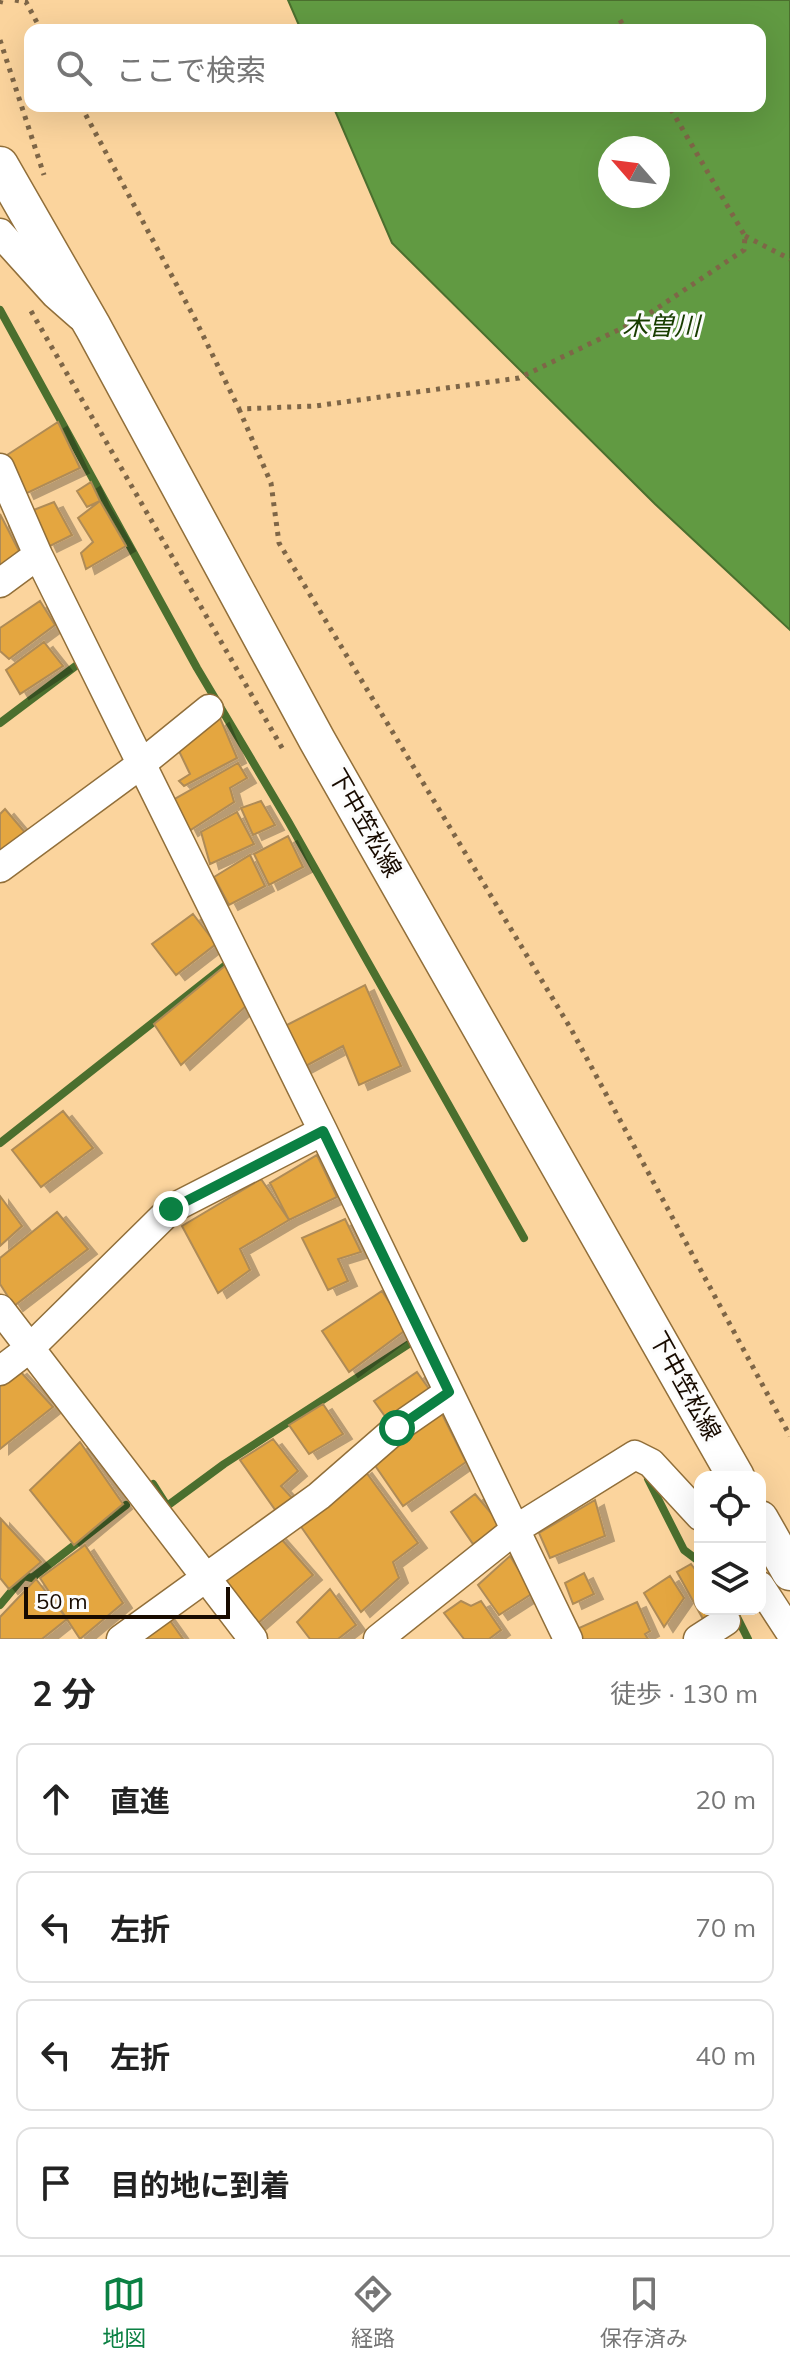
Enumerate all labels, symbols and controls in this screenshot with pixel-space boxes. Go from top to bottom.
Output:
search box [24,24,766,112]
icon: search [52,46,96,90]
text: ここで検索 [116,51,266,89]
north arrow [598,136,670,208]
water label: 木曽川 [622,309,703,342]
street label: 下中笠松線 [323,763,409,882]
route end [153,1191,189,1227]
street label: 下中笠松線 [644,1326,728,1445]
route start [379,1410,415,1446]
map controls [694,1471,766,1615]
button: locate [694,1471,766,1543]
button: layers [694,1543,766,1615]
scale bar [24,1583,230,1619]
text: 50 m [36,1587,87,1615]
text: 2 分 [32,1672,96,1715]
text: 徒歩 · 130 m [610,1677,758,1710]
icon: ahead [34,1777,78,1821]
text: 直進 [110,1782,170,1820]
text: 20 m [695,1783,756,1816]
icon: left [34,1905,78,1949]
text: 左折 [110,1910,170,1948]
text: 70 m [695,1911,756,1944]
icon: left [34,2033,78,2077]
text: 左折 [110,2038,170,2076]
text: 40 m [695,2039,756,2072]
icon: arrive [34,2161,78,2205]
text: 目的地に到着 [110,2166,290,2204]
tab: 地図 [102,2272,146,2352]
tab: 経路 [351,2272,395,2352]
tab: 保存済み [600,2272,688,2352]

